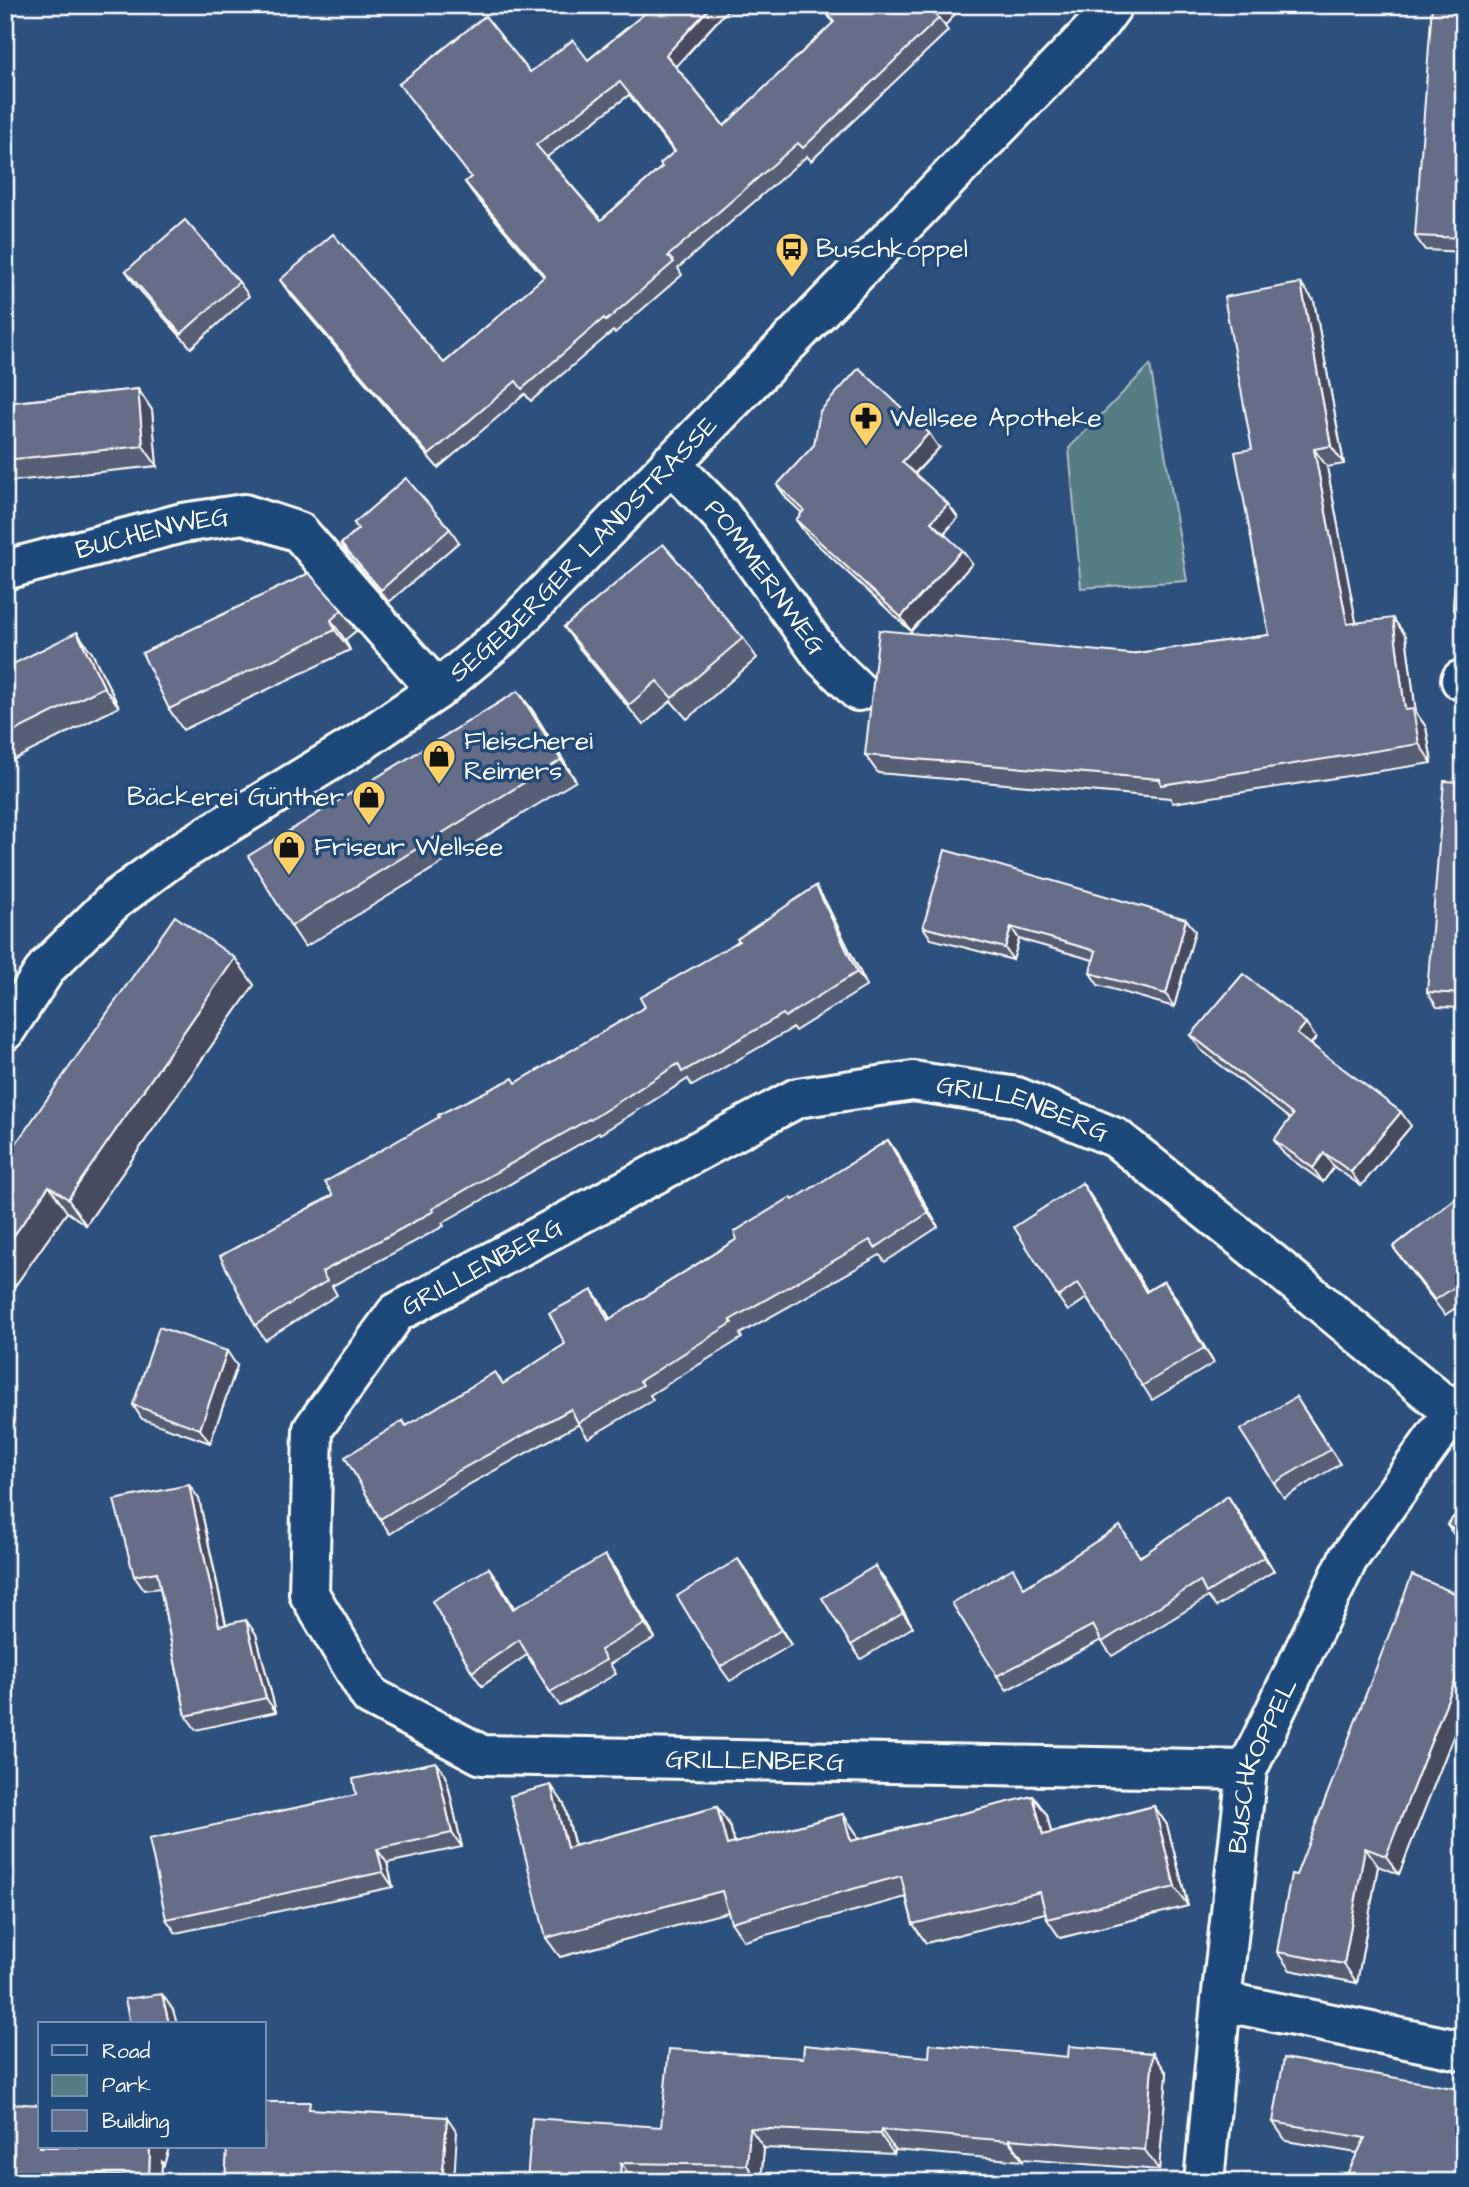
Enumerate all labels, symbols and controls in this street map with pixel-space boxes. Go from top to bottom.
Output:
bus stop icon: Buschkoppel [773,230,811,279]
place label: Buschkoppel [816,231,968,267]
pharmacy icon: Wellsee Apotheke [847,399,885,448]
place label: Wellsee Apotheke [890,400,1102,436]
street label: SEGEBERGER LANDSTRASSE [441,408,726,691]
street label: POMMERNWEG [697,491,834,663]
street label: BUCHENWEG [72,498,231,569]
place label: Fleischerei Reimers [464,723,593,789]
shop icon: Fleischerei Reimers [420,737,458,786]
shop icon: Bäckerei Günther [350,778,388,827]
place label: Bäckerei Günther [127,779,344,815]
shop icon: Friseur Wellsee [270,828,308,877]
place label: Friseur Wellsee [314,829,503,865]
street label: GRILLENBERG [934,1067,1114,1151]
street label: GRILLENBERG [395,1209,569,1325]
street label: BUSCHKOPPEL [1220,1672,1306,1856]
street label: GRILLENBERG [665,1741,845,1781]
legend [38,2022,266,2148]
text: Road [102,2037,150,2066]
text: Park [102,2071,151,2100]
text: Building [102,2107,170,2138]

